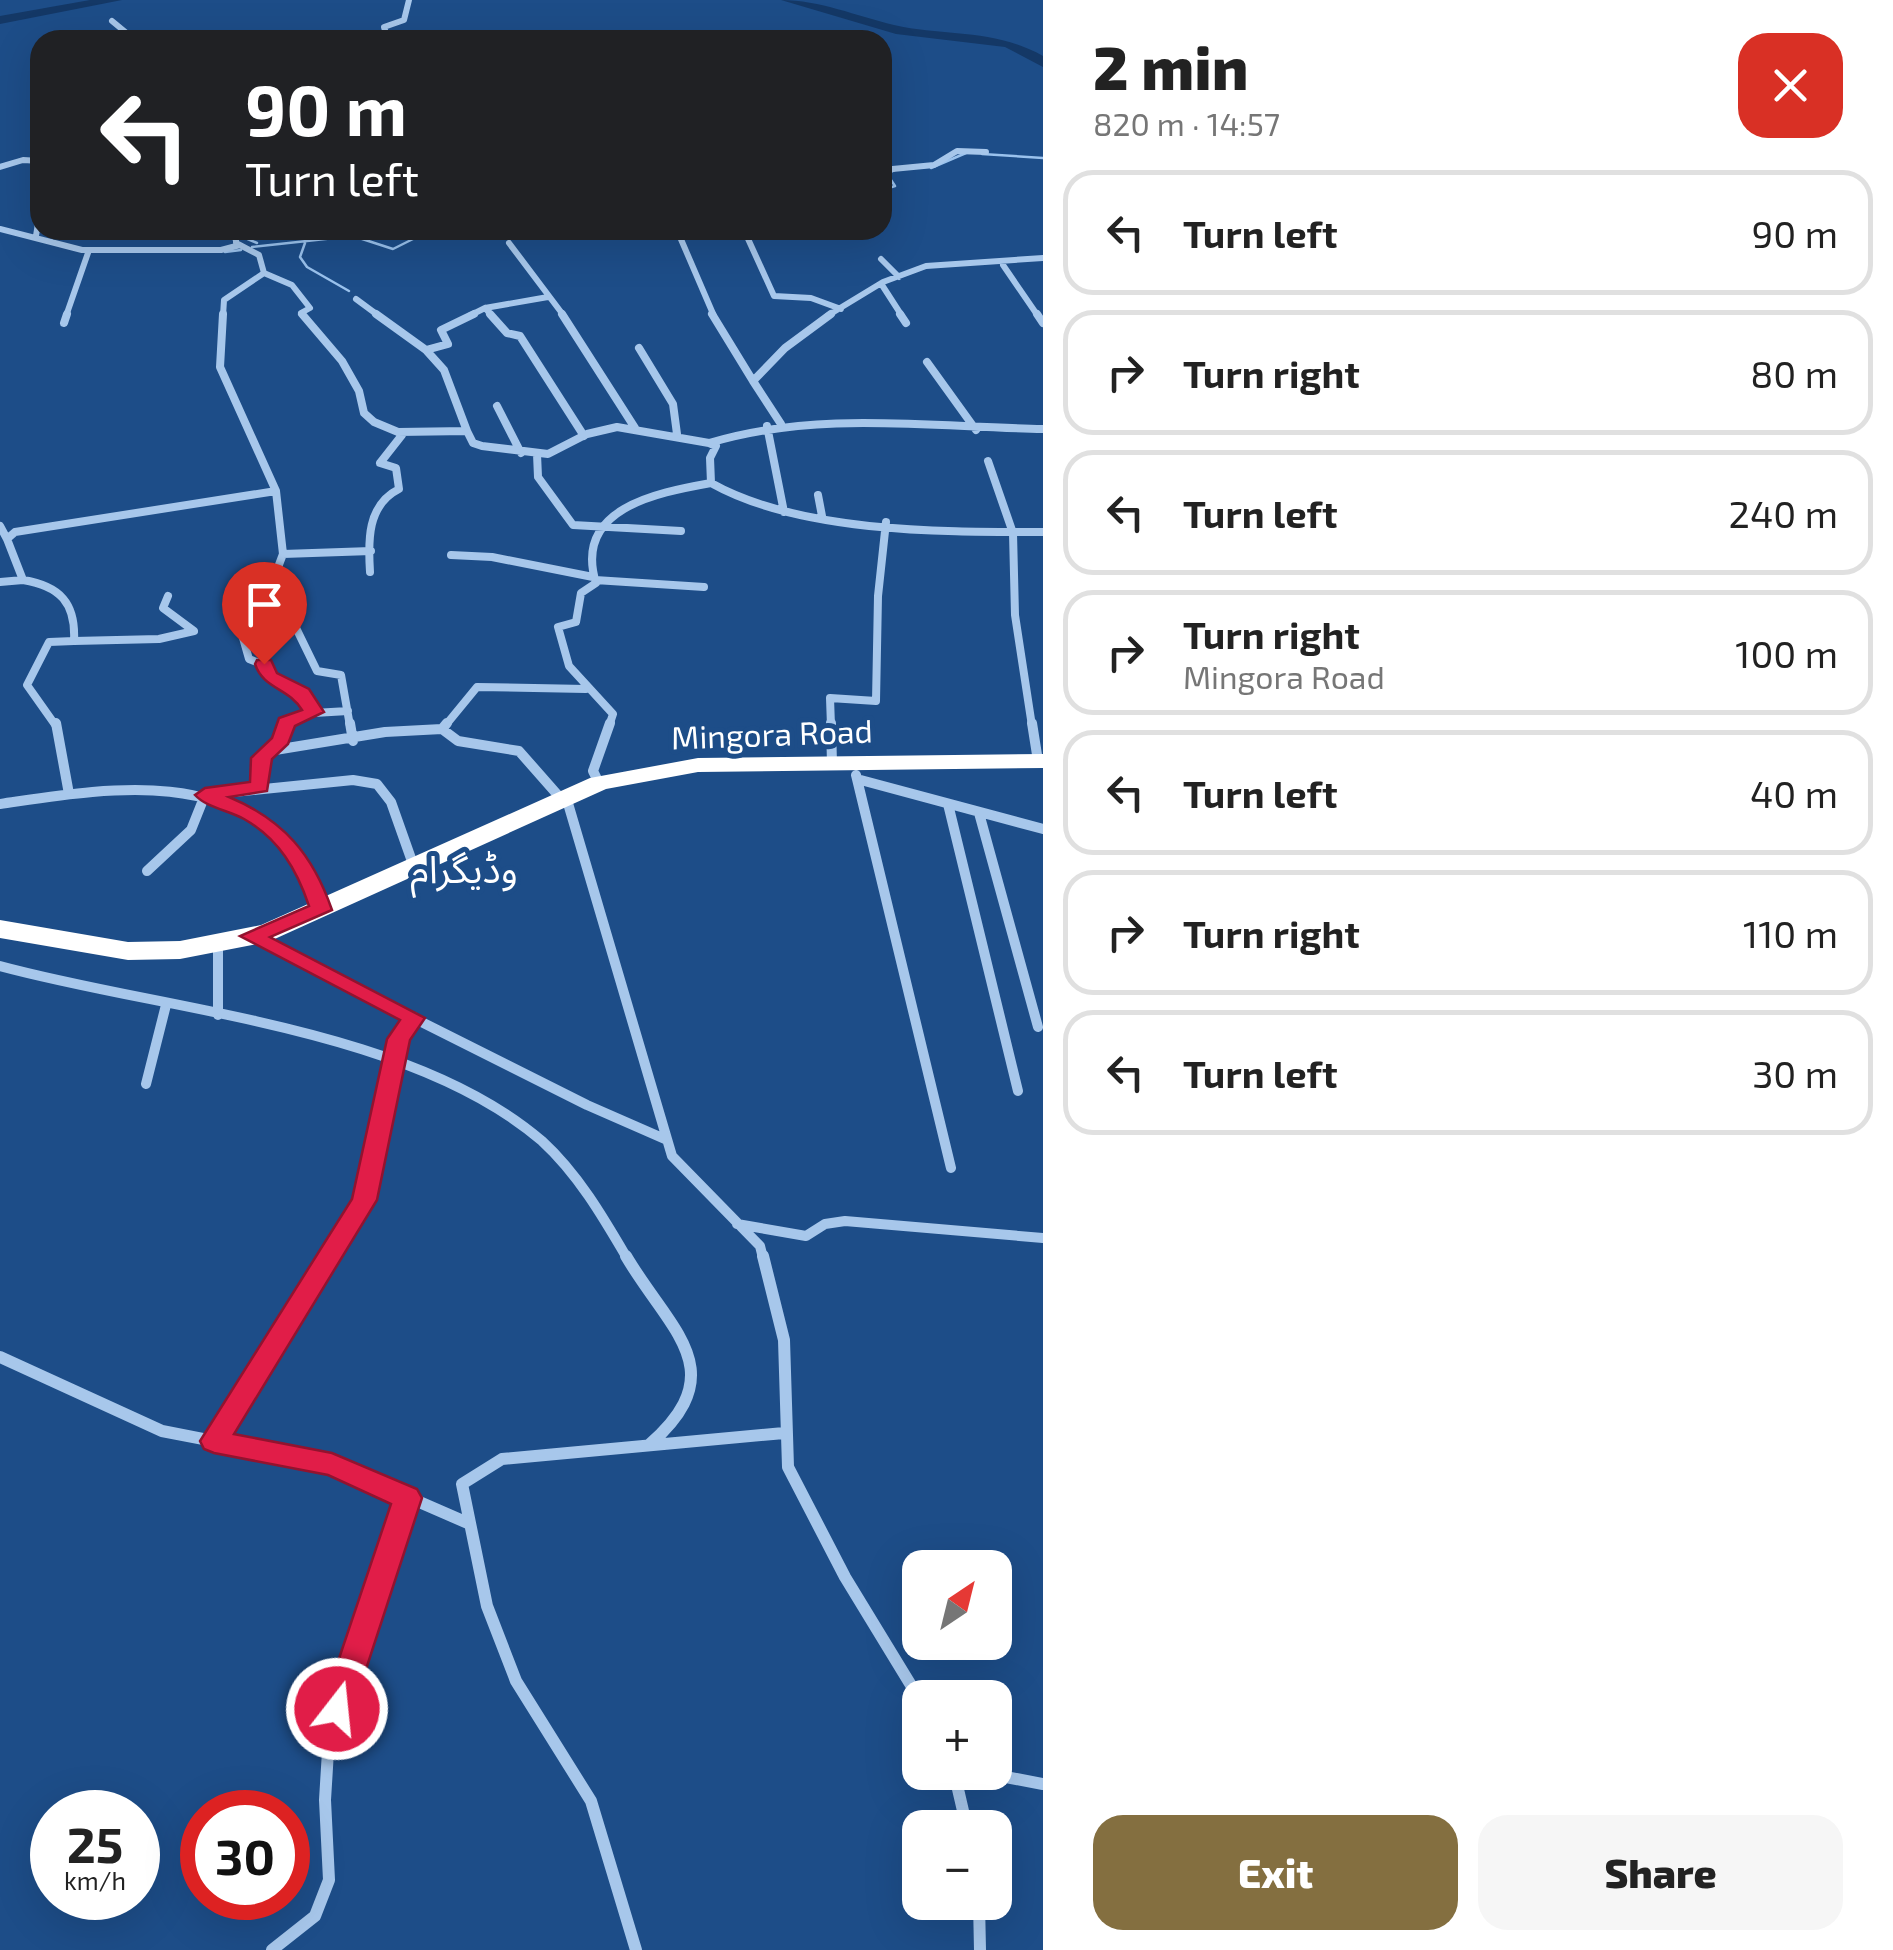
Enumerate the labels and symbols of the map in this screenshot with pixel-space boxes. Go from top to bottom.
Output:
pin [222,562,307,665]
street label: Mingora Road [670,710,873,756]
district label: وڈیگرام [410,845,518,899]
north arrow [902,1550,1012,1660]
position arrow [285,1657,389,1761]
speed limit sign: 30 [180,1790,310,1920]

